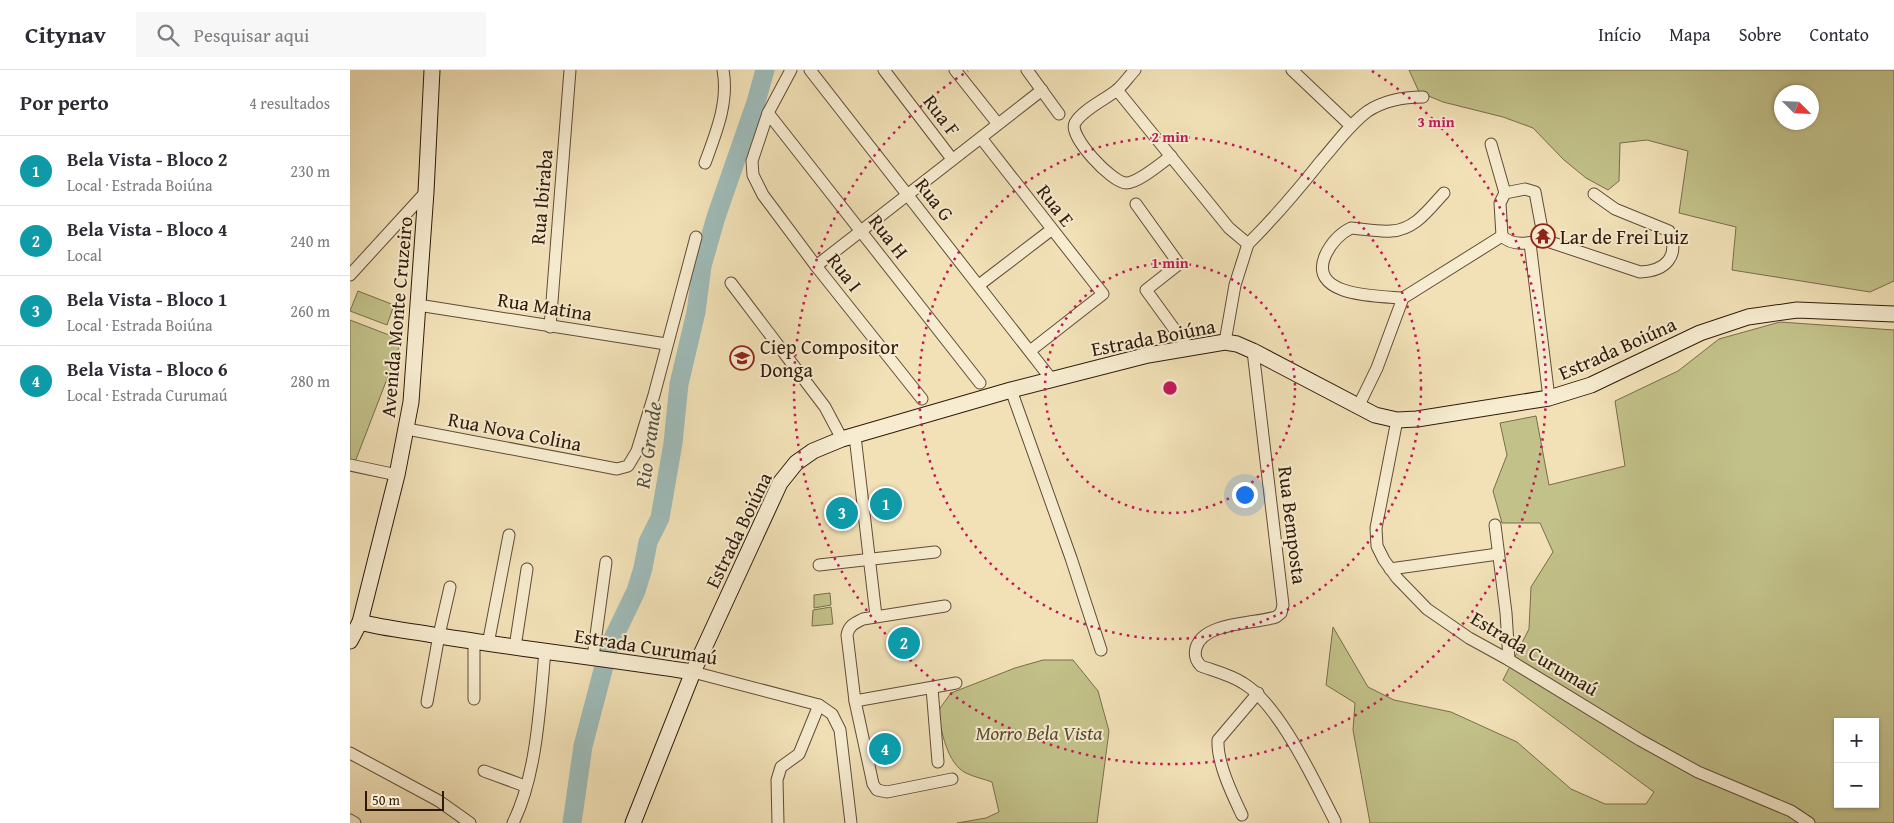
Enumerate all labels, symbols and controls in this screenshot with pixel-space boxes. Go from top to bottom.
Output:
search box [136,12,486,57]
text: Citynav [25,17,106,52]
icon: search [154,21,182,49]
text: Pesquisar aqui [194,21,309,49]
text: Início [1598,21,1641,48]
text: Mapa [1669,21,1711,48]
text: Sobre [1739,21,1782,48]
text: Contato [1810,21,1869,48]
north arrow [1774,85,1819,130]
text: Por perto [20,87,109,118]
street label: Rua F [917,88,967,142]
text: 4 resultados [249,91,330,115]
text: 3 min [1417,111,1455,132]
text: 2 min [1151,126,1189,147]
text: Bela Vista - Bloco 2 [67,145,228,173]
street label: Rua Ibiraba [522,148,560,246]
text: 1 [32,159,40,183]
text: 230 m [290,159,330,183]
street label: Rua G [909,171,961,227]
text: Local · Estrada Boiúna [67,173,212,197]
street label: Rua E [1030,178,1082,232]
street label: Rua H [862,208,916,264]
text: Bela Vista - Bloco 4 [67,215,228,243]
street label: Avenida Monte Cruzeiro [373,215,419,419]
place label: Lar de Frei Luiz [1560,222,1689,251]
temple icon: Lar de Frei Luiz [1530,223,1556,249]
text: 2 [32,229,40,253]
text: 240 m [290,229,330,253]
text: Local [67,243,102,267]
street label: Rua I [821,246,869,298]
text: 1 min [1151,252,1189,273]
street label: Rua Matina [496,284,595,328]
text: Bela Vista - Bloco 1 [67,285,228,313]
text: 3 [32,299,40,323]
text: 260 m [290,299,330,323]
street label: Estrada Boiúna [1554,309,1681,387]
street label: Estrada Boiúna [1088,311,1218,363]
text: Local · Estrada Boiúna [67,313,212,337]
place label: Ciep Compositor Donga [760,332,899,384]
school or university icon: Ciep Compositor Donga [729,345,755,371]
text: Bela Vista - Bloco 6 [67,355,228,383]
text: 4 [32,369,40,393]
text: 280 m [290,369,330,393]
centre of rings [1161,379,1179,397]
text: Local · Estrada Curumaú [67,383,227,407]
water label: Rio Grande [626,400,669,491]
street label: Rua Nova Colina [446,404,585,458]
street label: Rua Bemposta [1271,464,1315,586]
street label: Estrada Boiúna [697,467,779,593]
your location [1232,482,1258,508]
pin: 1 [870,485,902,523]
pin: 3 [826,494,858,532]
street label: Estrada Curumaú [1466,603,1605,703]
street label: Estrada Curumaú [572,620,720,672]
pin: 2 [888,624,920,662]
park label: Morro Bela Vista [975,718,1103,747]
map controls [1834,718,1879,808]
button: + [1834,718,1879,763]
pin: 4 [869,730,901,768]
button: − [1834,763,1879,808]
scale bar [365,788,444,811]
text: 50 m [372,790,400,810]

